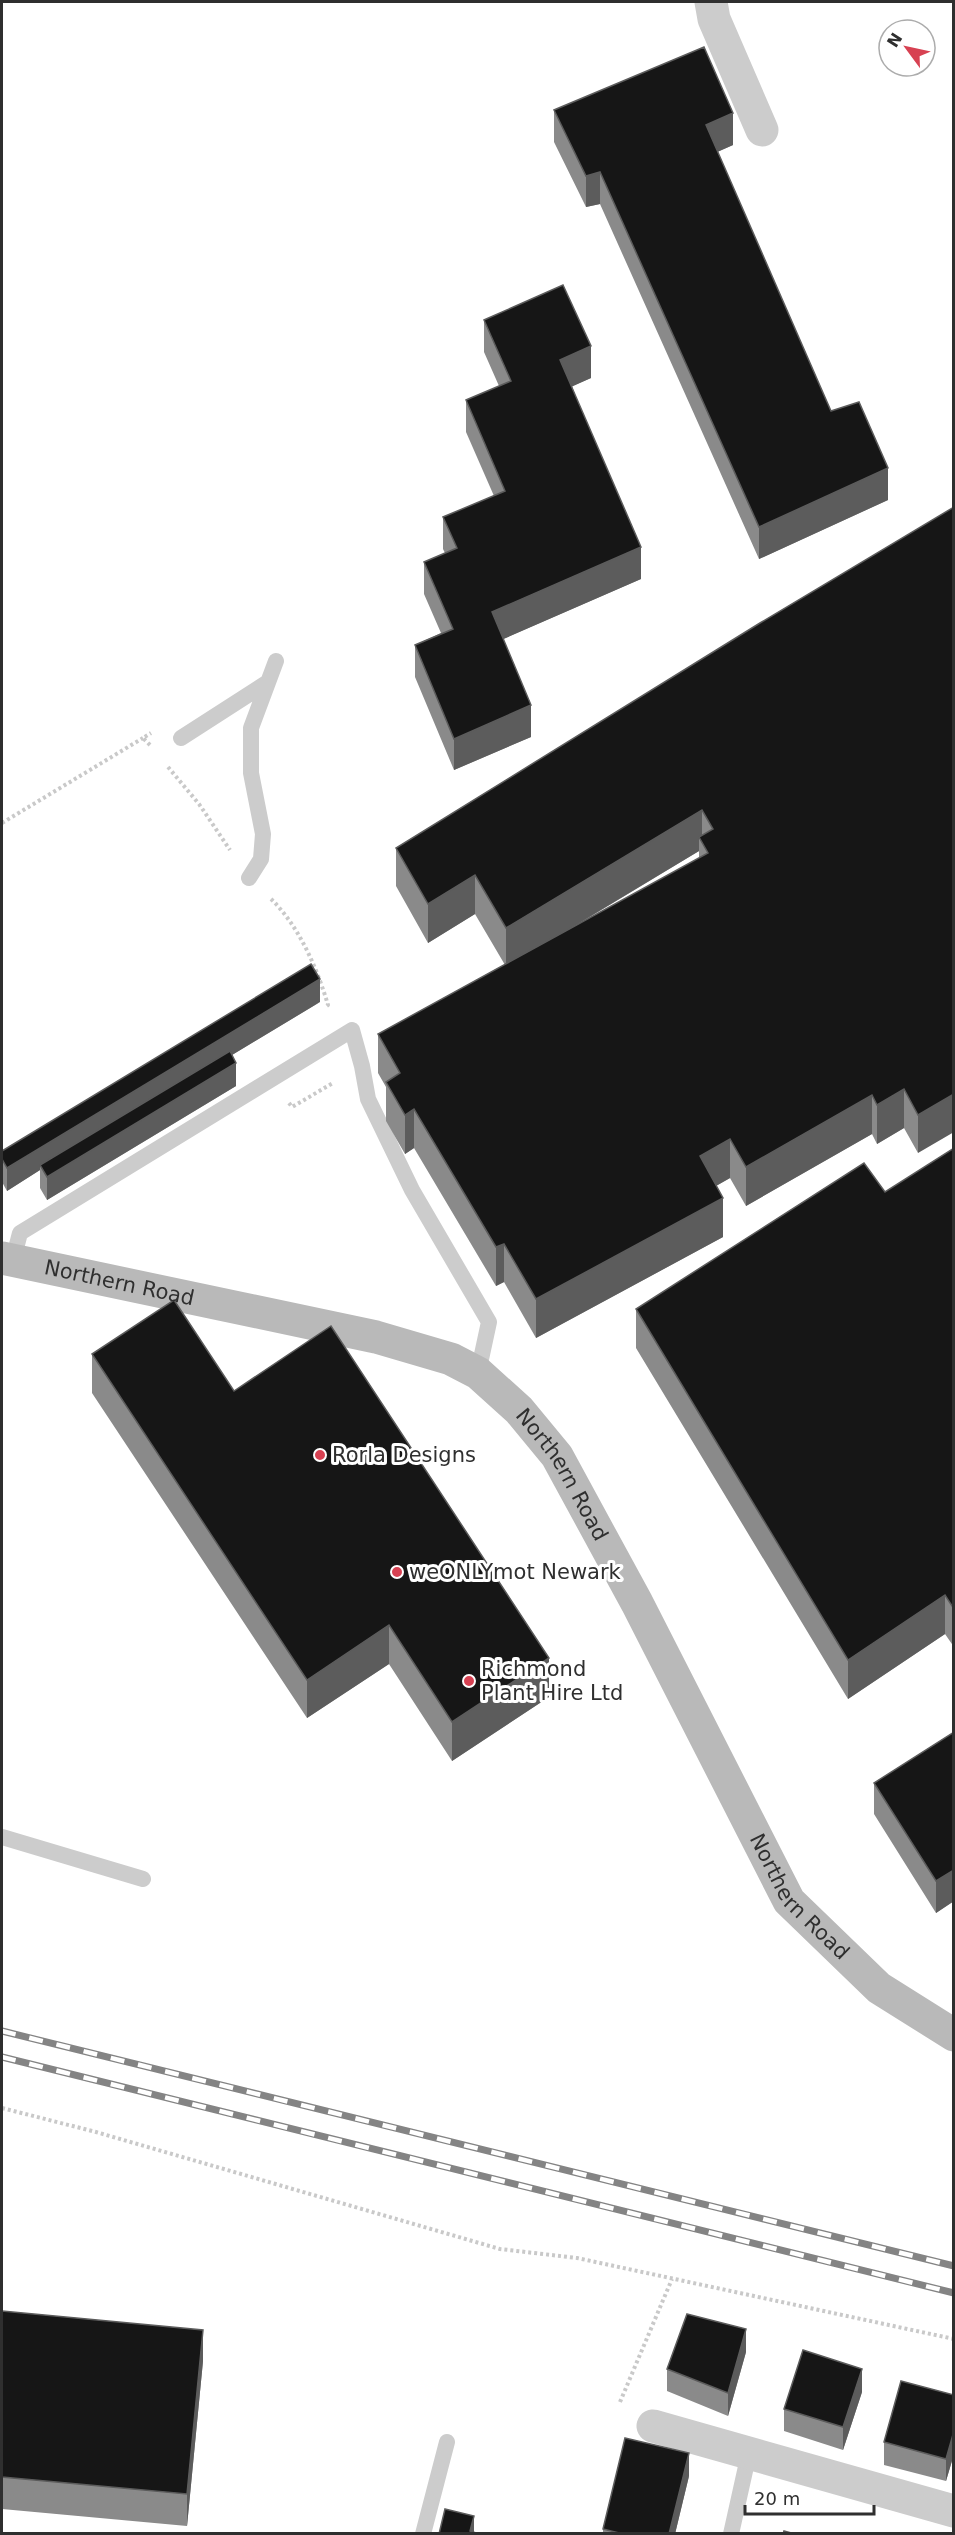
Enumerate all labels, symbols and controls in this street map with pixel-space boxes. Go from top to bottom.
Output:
north arrow [877,18,937,78]
text: N [883,29,906,51]
street label: Northern Road [42,1255,197,1310]
street label: Northern Road [511,1404,613,1545]
place label: Rorla Designs [332,1443,476,1467]
marker: Rorla Designs [313,1448,327,1462]
place label: weONLYmot Newark [409,1560,622,1584]
marker: weONLYmot Newark [390,1565,404,1579]
place label: Richmond Plant Hire Ltd [481,1657,623,1705]
marker: Richmond Plant Hire Ltd [462,1674,476,1688]
street label: Northern Road [745,1830,854,1964]
scale bar [745,2478,874,2516]
text: 20 m [754,2488,800,2509]

